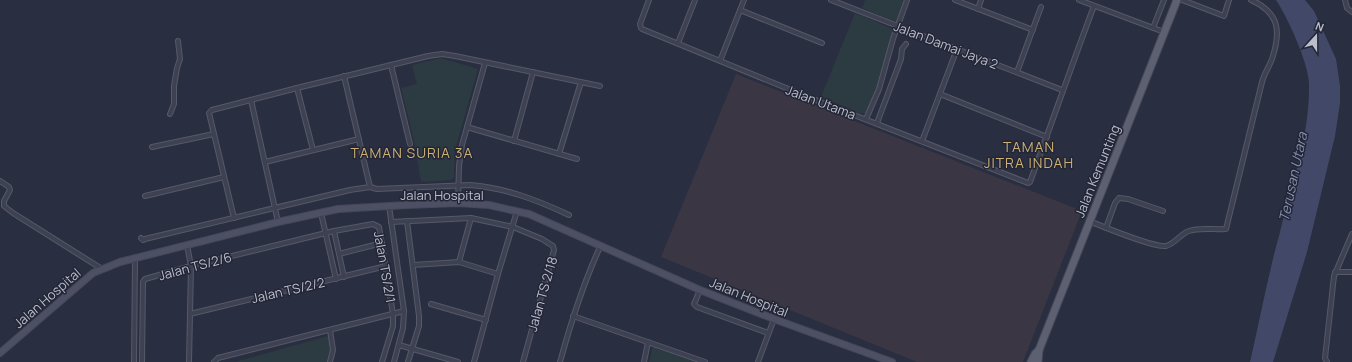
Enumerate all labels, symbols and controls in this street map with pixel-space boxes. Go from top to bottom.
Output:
north arrow [1296,16,1336,56]
street label: Jalan Damai Jaya 2 [891,17,1001,73]
text: N [1313,18,1326,35]
street label: Jalan Utama [783,80,859,124]
street label: Jalan Kemunting [1070,122,1124,220]
water label: Terusan Utara [1274,129,1311,223]
district label: TAMAN JITRA INDAH [984,137,1074,172]
district label: TAMAN SURIA 3A [351,143,473,162]
street label: Jalan Hospital [400,186,484,204]
street label: Jalan TS/2/1 [370,230,400,304]
street label: Jalan TS/2/6 [156,248,234,284]
street label: Jalan TS 2/18 [523,254,561,334]
street label: Jalan Hospital [10,264,84,332]
street label: Jalan TS/2/2 [250,273,326,307]
street label: Jalan Hospital [707,273,791,321]

